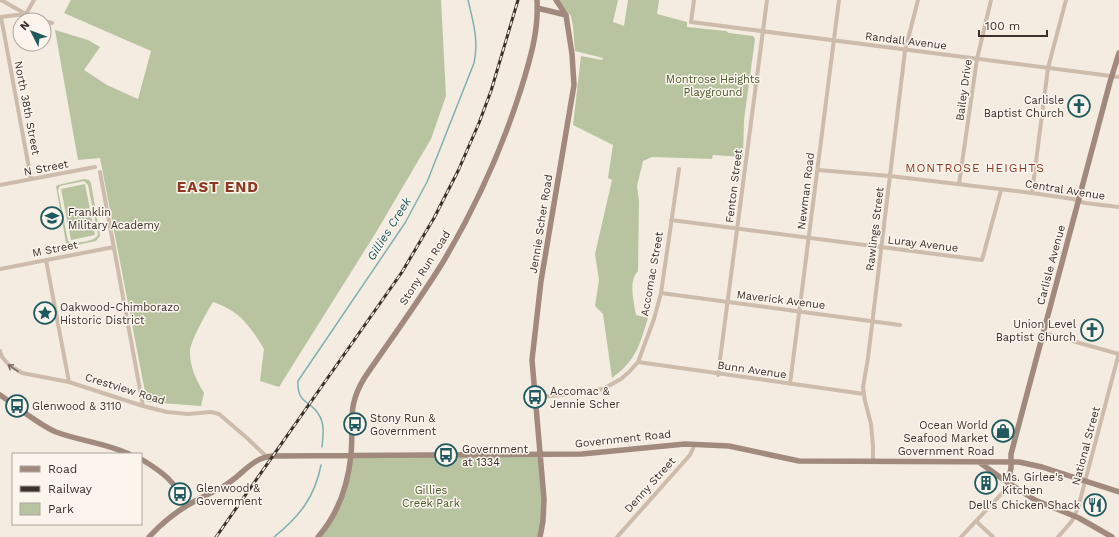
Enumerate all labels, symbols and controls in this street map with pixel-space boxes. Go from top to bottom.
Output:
north arrow [12,12,52,52]
scale bar [979,12,1047,38]
text: N [17,18,32,33]
text: 100 m [985,19,1020,33]
street label: Randall Avenue [864,30,948,52]
street label: Bailey Drive [953,58,975,122]
street label: North 38th Street [12,60,43,156]
park label: Montrose Heights Playground [666,73,760,99]
church icon: Carlisle Baptist Church [1066,93,1092,119]
place label: Carlisle Baptist Church [984,94,1064,120]
street label: Fenton Street [723,148,745,224]
street label: Newman Road [795,152,817,230]
street label: N Street [23,157,70,179]
district label: MONTROSE HEIGHTS [905,161,1045,175]
street label: Jennie Scher Road [527,173,555,275]
street label: Central Avenue [1024,177,1106,203]
district label: EAST END [177,178,259,196]
street label: Rawlings Street [863,186,887,272]
water label: Gillies Creek [364,194,414,263]
school or university icon: Franklin Military Academy [39,205,65,231]
place label: Franklin Military Academy [68,206,160,232]
street label: Carlisle Avenue [1034,224,1068,306]
street label: Stony Run Road [397,228,453,308]
street label: Accomac Street [638,230,666,317]
street label: Luray Avenue [887,233,959,255]
street label: M Street [31,238,79,260]
street label: Maverick Avenue [736,288,826,312]
place icon: Oakwood-Chimborazo Historic District [32,300,58,326]
place label: Oakwood-Chimborazo Historic District [60,301,180,327]
church icon: Union Level Baptist Church [1079,317,1105,343]
place label: Union Level Baptist Church [996,318,1077,344]
street label: Bunn Avenue [717,359,787,381]
one-way arrow [8,364,19,372]
street label: Crestview Road [83,371,167,407]
bus stop icon: Accomac & Jennie Scher [522,384,548,410]
place label: Accomac & Jennie Scher [550,385,620,411]
bus stop icon: Glenwood & 3110 [4,393,30,419]
place label: Glenwood & 3110 [32,400,122,413]
street label: National Street [1069,405,1103,487]
bus stop icon: Stony Run & Government [342,411,368,437]
place label: Stony Run & Government [370,412,436,438]
shop icon: Ocean World Seafood Market [990,418,1016,444]
place label: Ocean World Seafood Market [904,419,988,445]
street label: Government Road [574,427,672,451]
bus stop icon: Government at 1334 [433,442,459,468]
place label: Government at 1334 [462,443,528,469]
street label: Government Road [898,445,994,458]
legend [12,453,142,525]
street label: Denny Street [622,454,679,515]
text: Road [48,462,77,476]
building icon: Ms. Girlee's Kitchen [973,470,999,496]
place label: Ms. Girlee's Kitchen [1002,471,1063,497]
bus stop icon: Glenwood & Government [167,481,193,507]
text: Railway [48,482,93,496]
place label: Glenwood & Government [196,482,262,508]
park label: Gillies Creek Park [402,484,460,510]
restaurant icon: Dell's Chicken Shack [1082,492,1108,518]
place label: Dell's Chicken Shack [968,499,1080,512]
text: Park [48,502,74,516]

